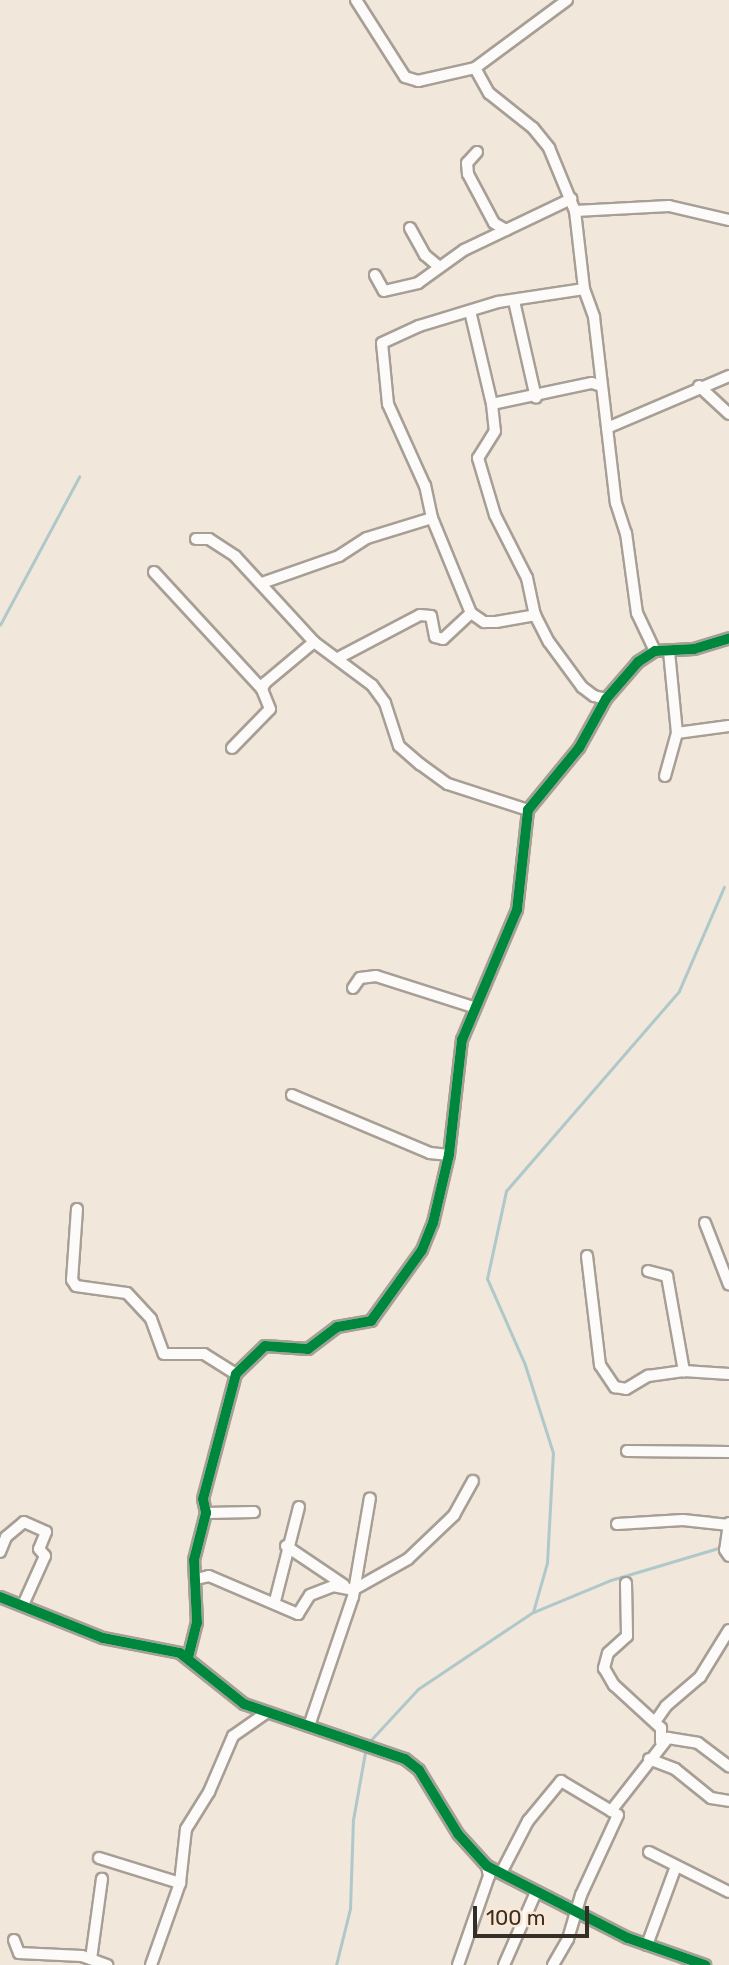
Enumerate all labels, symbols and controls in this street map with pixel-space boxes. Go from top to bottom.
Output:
scale bar [477,1892,592,1936]
text: 100 m [486,1905,545,1930]

